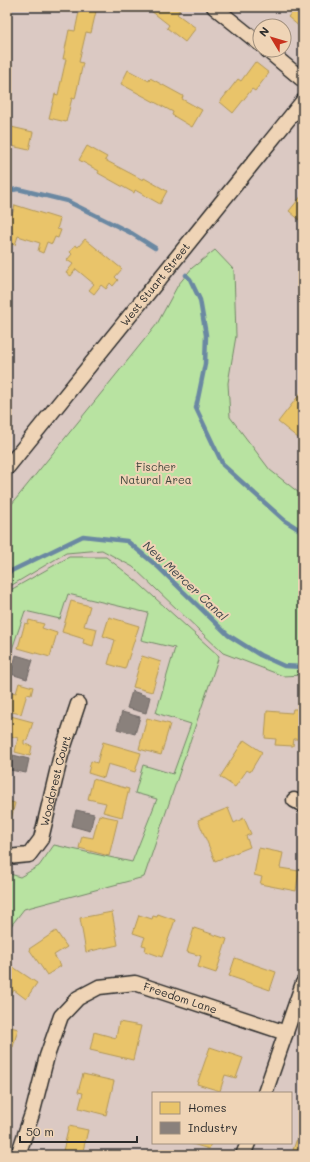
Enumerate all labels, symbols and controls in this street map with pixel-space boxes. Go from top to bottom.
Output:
north arrow [252,18,292,58]
text: N [255,24,272,39]
street label: West Stuart Street [117,239,193,329]
park label: Fischer Natural Area [120,459,192,487]
water label: New Mercer Canal [140,537,231,624]
street label: Woodcrest Court [36,733,74,828]
street label: Freedom Lane [142,978,219,1017]
legend [152,1092,292,1144]
text: Homes [188,1099,227,1115]
scale bar [20,1118,137,1144]
text: Industry [188,1119,237,1135]
text: 50 m [26,1123,54,1139]

